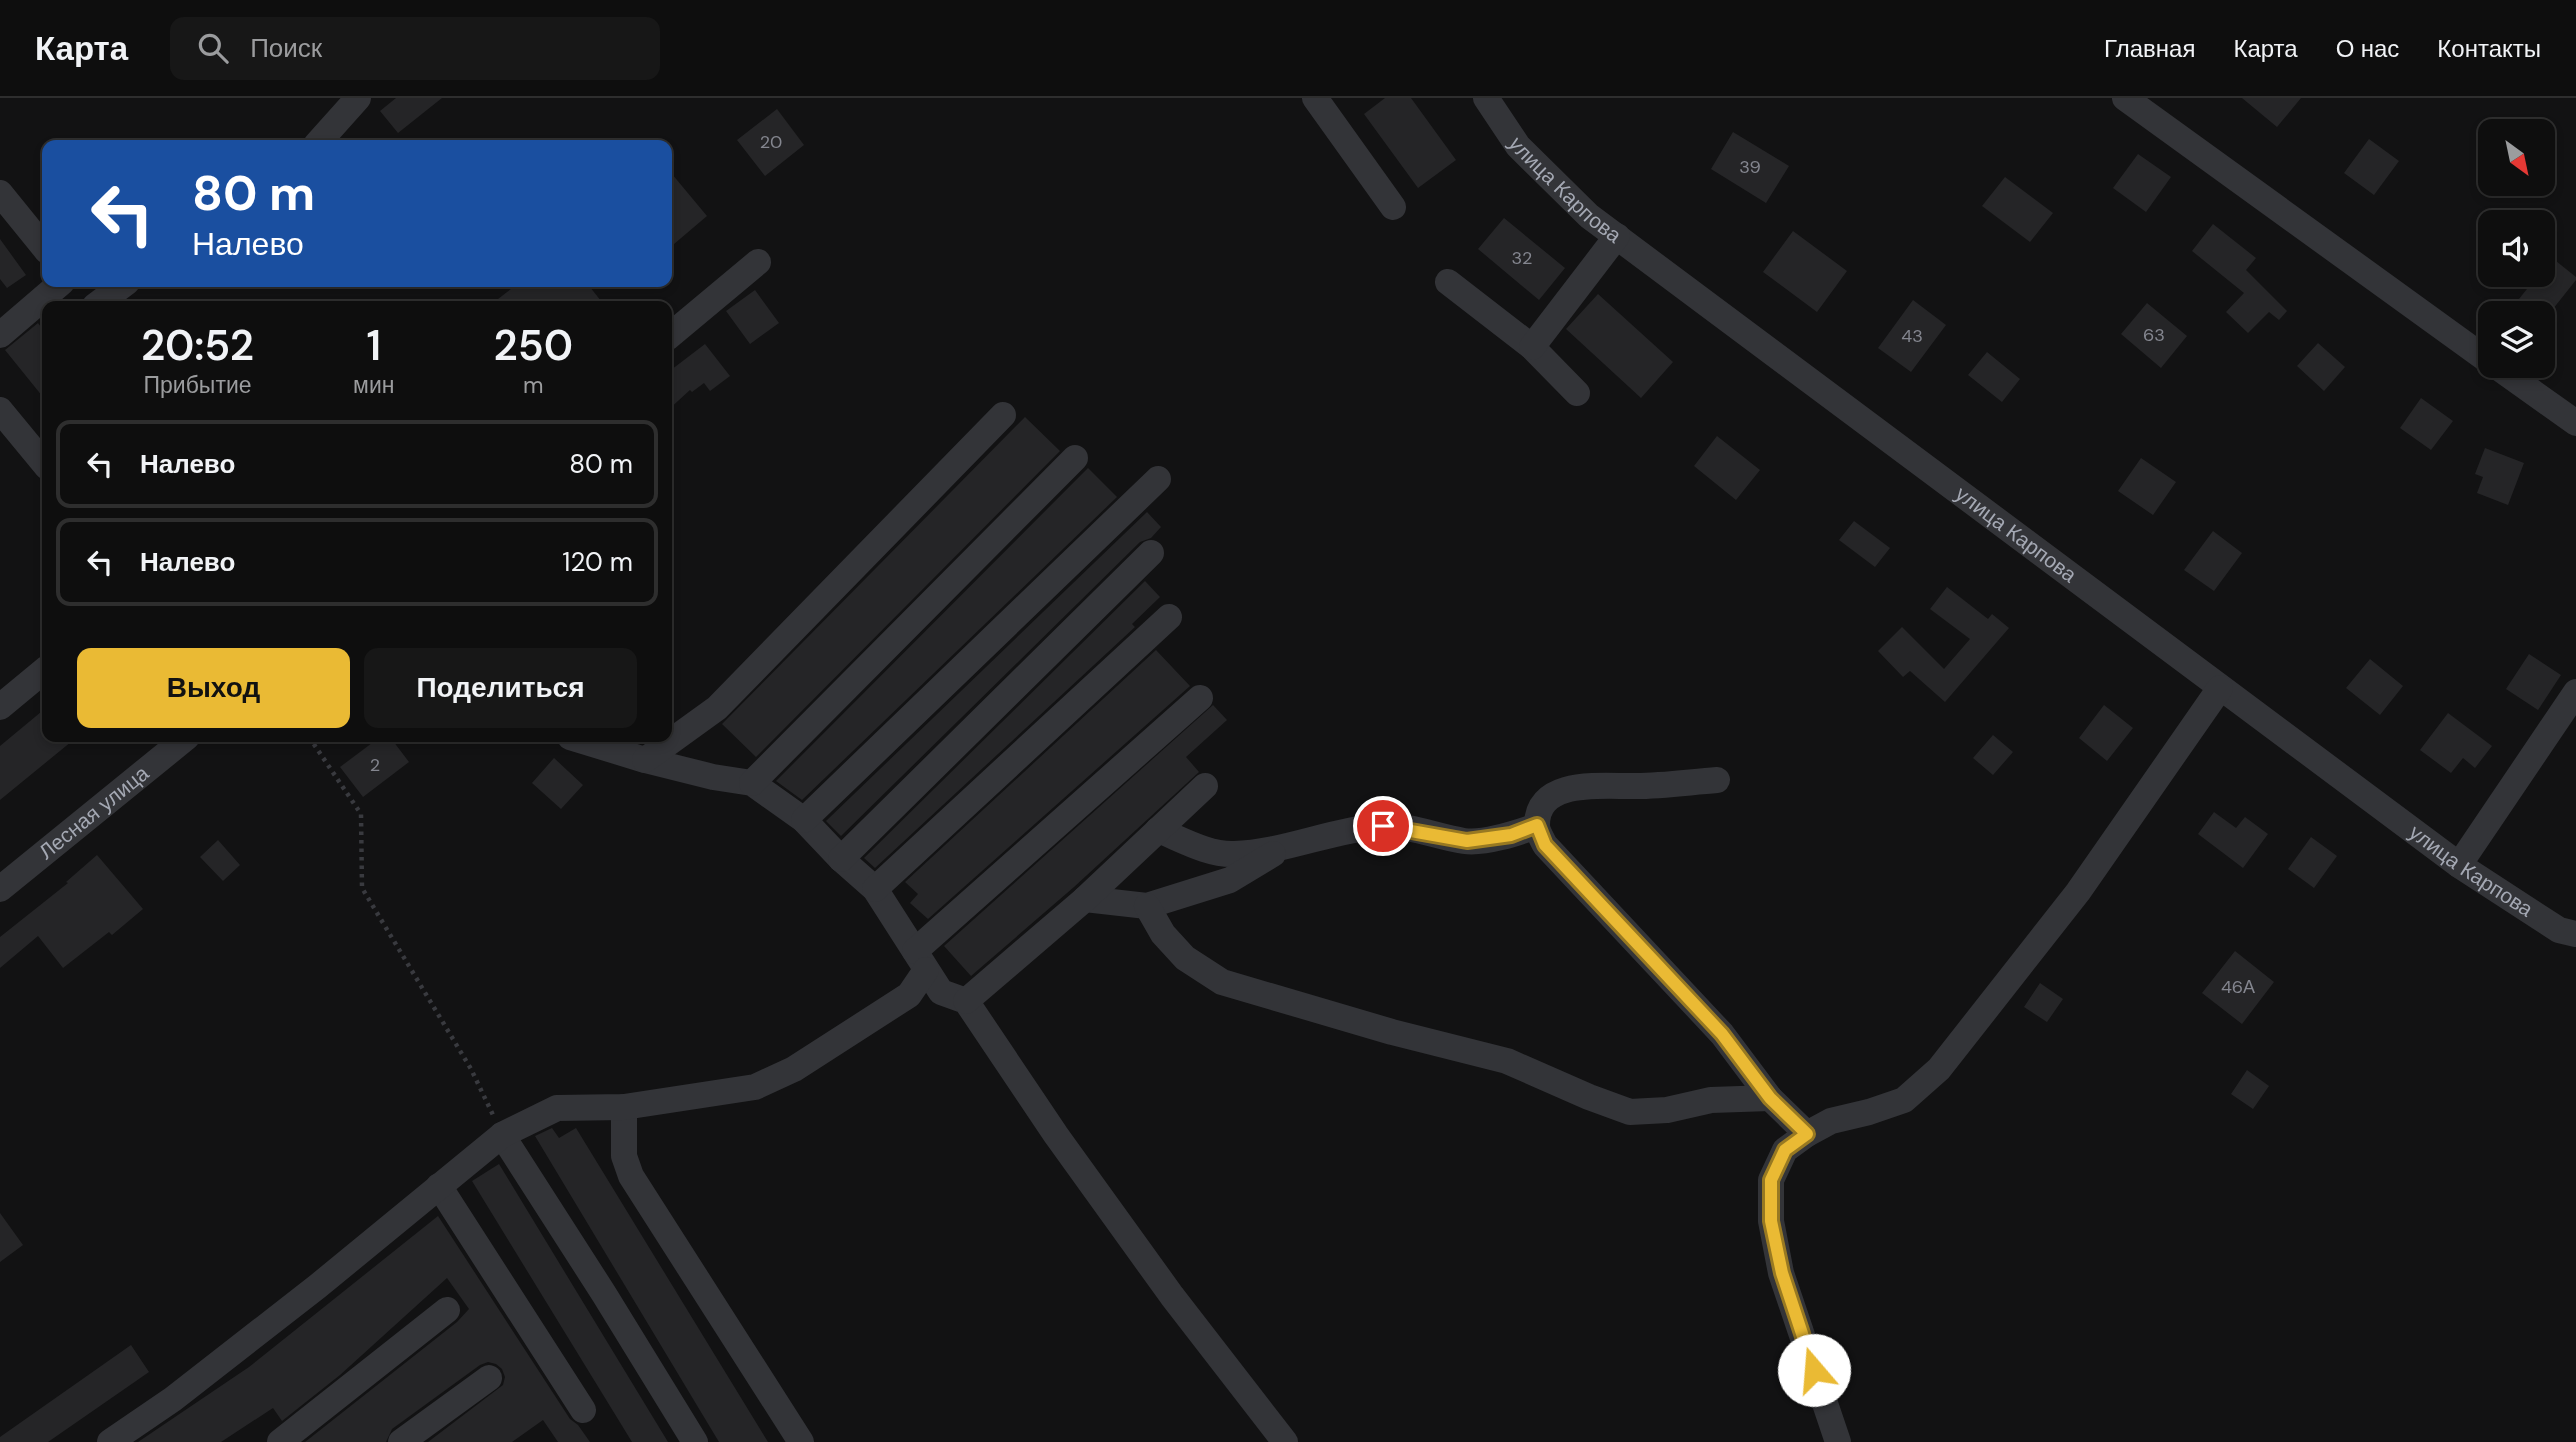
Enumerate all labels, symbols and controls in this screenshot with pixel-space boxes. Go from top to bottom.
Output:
search box [170,17,660,80]
text: Карта [35,27,128,70]
icon: search [194,29,232,67]
text: Поиск [250,31,322,65]
text: Главная [2104,33,2195,64]
text: Карта [2233,33,2298,64]
text: О нас [2336,33,2399,64]
text: Контакты [2437,33,2541,64]
north arrow [2478,119,2555,196]
map controls [2478,119,2555,378]
house number: 20 [760,130,782,154]
street label: улица Карпова [1502,132,1627,249]
house number: 39 [1739,155,1761,179]
text: 80 m [192,161,315,225]
icon: left [77,168,168,259]
button: sound [2478,210,2555,287]
text: Налево [192,223,304,265]
house number: 32 [1511,246,1533,270]
button: layers [2478,301,2555,378]
text: 20:52 [141,318,254,373]
text: 1 [366,318,381,373]
text: 250 [493,318,573,373]
house number: 63 [2143,323,2165,347]
house number: 43 [1901,324,1923,348]
text: Прибытие [144,370,252,400]
text: мин [353,370,394,400]
text: m [523,370,543,400]
icon: left [81,445,119,483]
text: Налево [140,447,235,481]
text: 80 m [569,447,633,481]
street label: улица Карпова [1950,480,2082,589]
icon: left [81,543,119,581]
text: Налево [140,545,235,579]
text: 120 m [562,545,633,579]
button: Выход [77,648,350,728]
button: Поделиться [364,648,637,728]
house number: 2 [370,753,380,777]
street label: Лесная улица [33,759,155,866]
pin [1353,796,1413,856]
icon: arrive [1364,807,1402,845]
street label: улица Карпова [2403,818,2539,924]
house number: 46А [2221,975,2255,999]
position arrow [1777,1333,1851,1407]

